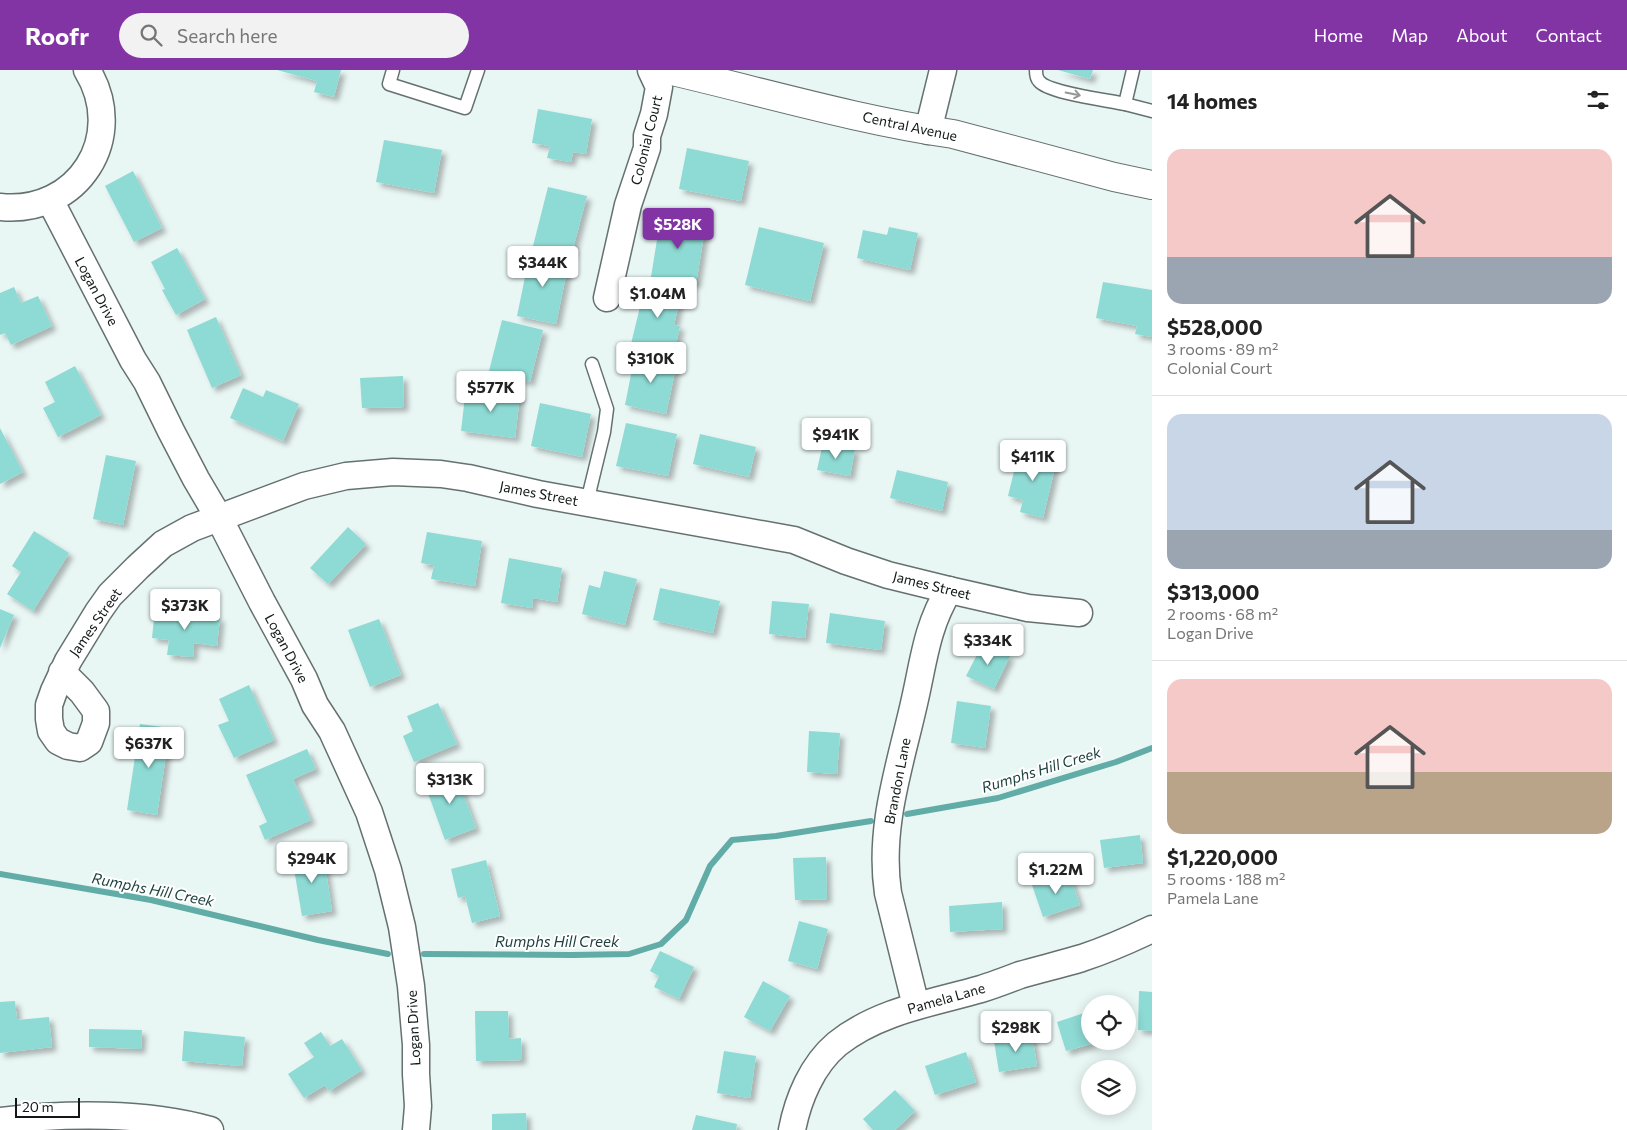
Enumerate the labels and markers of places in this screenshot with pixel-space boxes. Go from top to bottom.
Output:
pin: $528K [643,208,713,250]
pin: $344K [508,246,578,288]
pin: $1.04M [617,276,699,319]
pin: $310K [616,342,686,384]
pin: $577K [456,370,526,413]
pin: $941K [801,418,871,460]
pin: $411K [998,440,1068,482]
pin: $373K [150,588,220,631]
pin: $334K [953,624,1023,666]
pin: $637K [114,726,184,769]
pin: $313K [415,762,485,805]
pin: $294K [277,842,347,884]
pin: $1.22M [1015,852,1097,895]
pin: $298K [981,1010,1051,1053]

